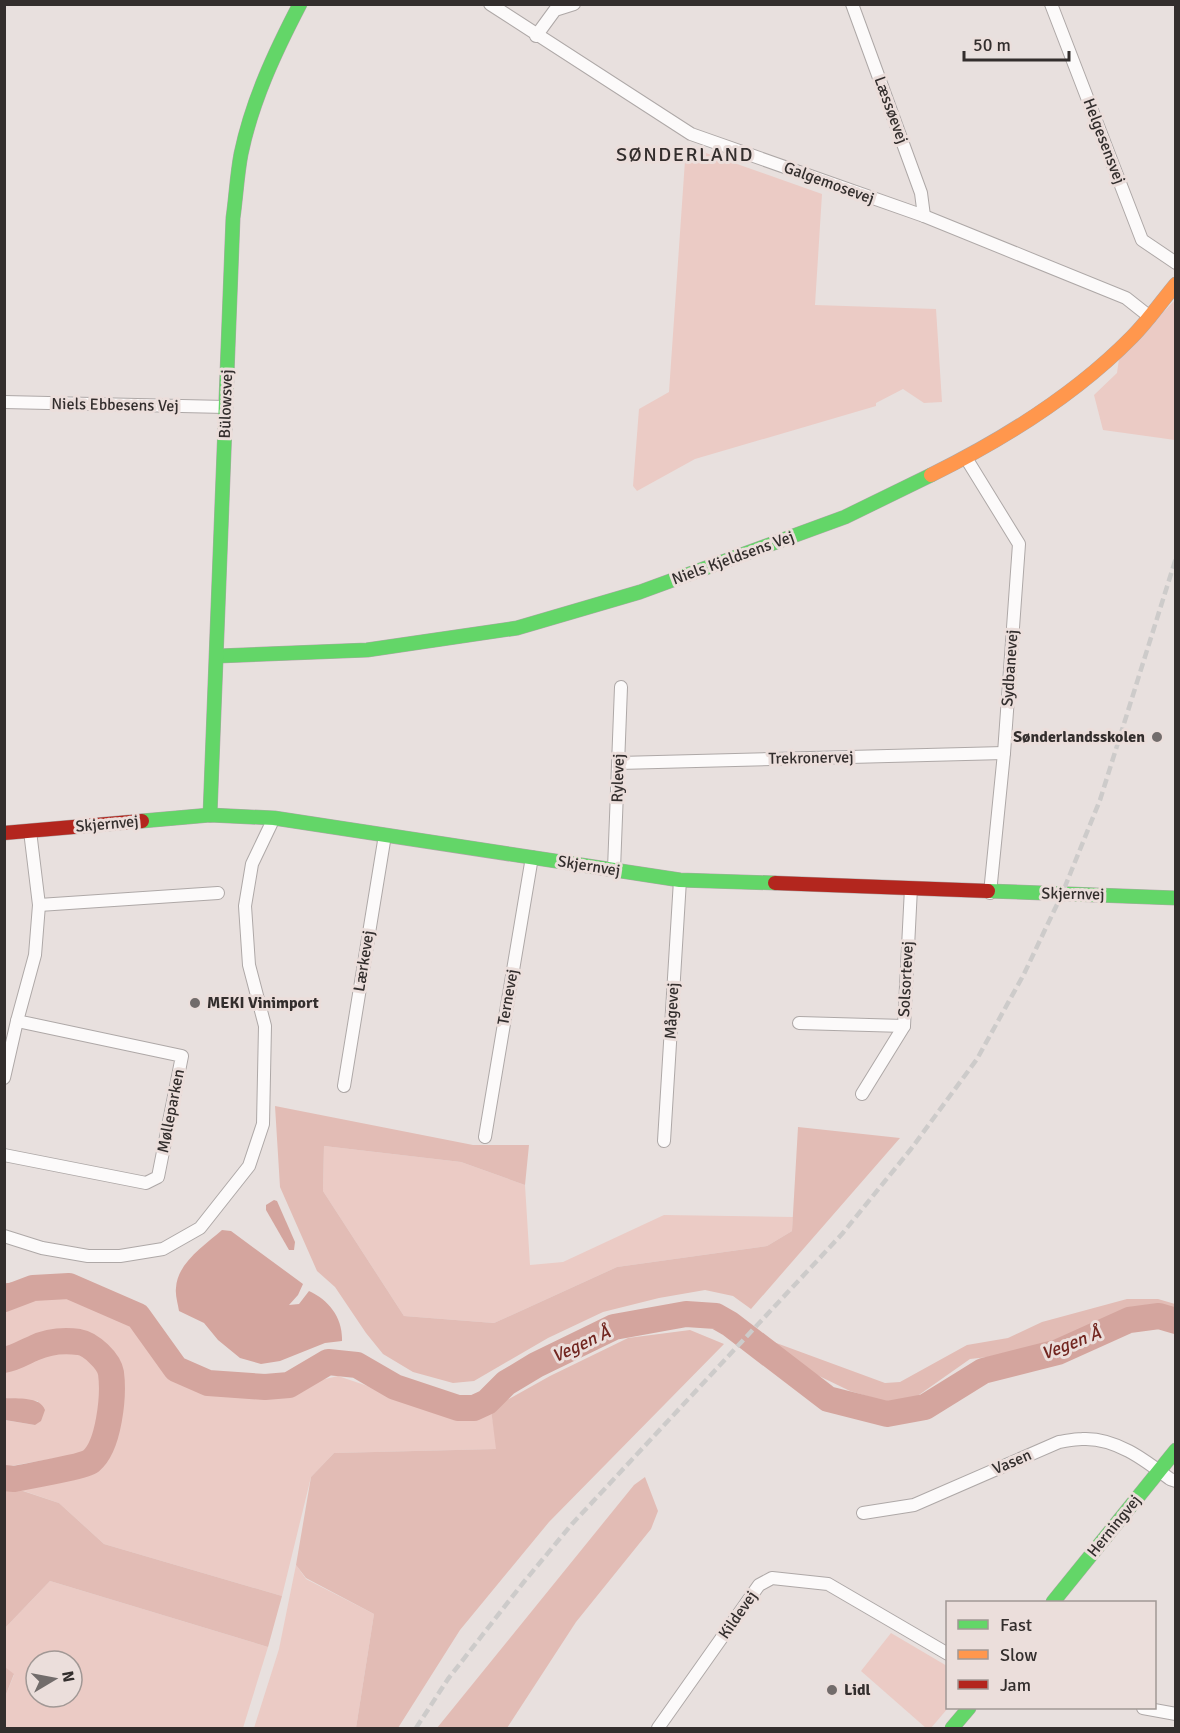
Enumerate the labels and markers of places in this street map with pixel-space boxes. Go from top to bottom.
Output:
place label: Sønderlandsskolen [1013,727,1145,747]
marker: Sønderlandsskolen [1150,730,1164,744]
place label: MEKI Vinimport [207,993,319,1013]
marker: MEKI Vinimport [188,996,202,1010]
place label: Lidl [844,1680,871,1700]
marker: Lidl [825,1683,839,1697]

